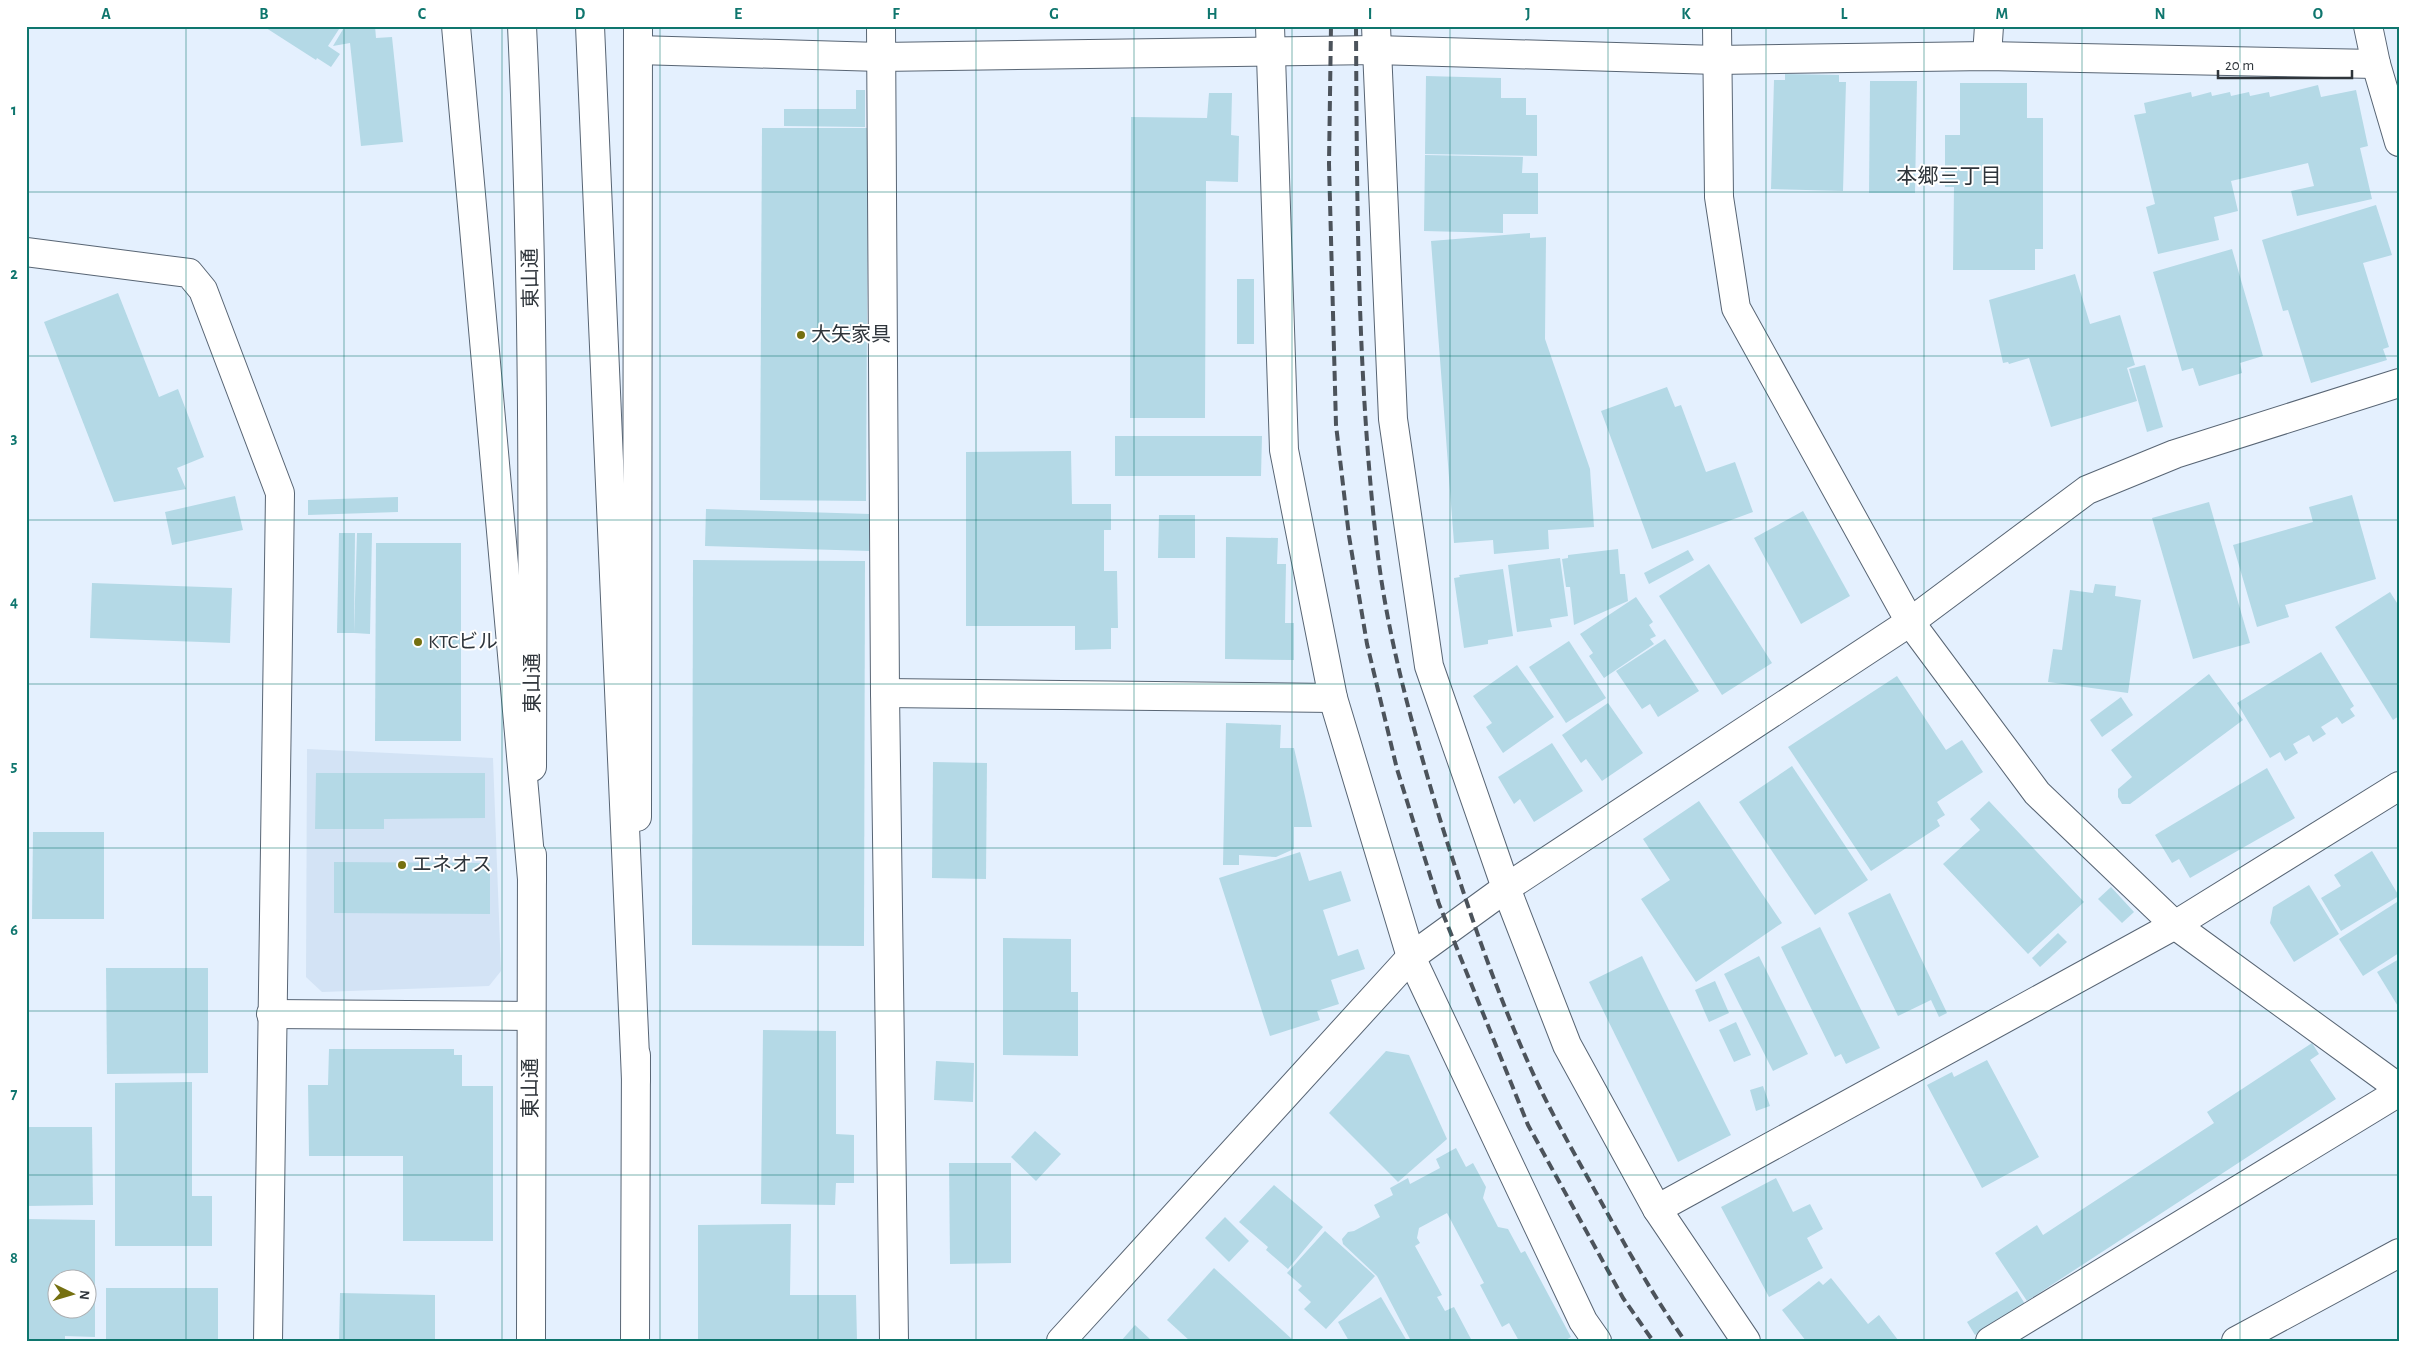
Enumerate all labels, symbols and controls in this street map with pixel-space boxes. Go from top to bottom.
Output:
text: A [101,6,111,22]
text: B [259,6,269,22]
text: C [418,6,427,22]
text: D [575,6,586,22]
text: E [734,6,742,22]
text: F [892,6,900,22]
text: G [1049,6,1059,22]
text: H [1206,6,1218,22]
text: I [1368,6,1372,22]
text: J [1525,6,1531,22]
text: K [1681,6,1691,22]
text: L [1841,6,1848,22]
text: M [1996,6,2008,22]
text: N [2154,6,2166,22]
text: O [2313,6,2323,22]
scale bar [2218,48,2351,80]
text: 20 m [2225,58,2254,73]
text: 1 [11,102,17,118]
district label: 本郷三丁目 [1897,165,2002,187]
street label: 東山通 [519,248,542,308]
text: 2 [10,266,18,282]
place label: 大矢家具 [811,323,891,345]
marker: 大矢家具 [795,329,807,341]
text: 3 [11,430,18,446]
text: 4 [10,594,18,610]
place label: KTCビル [428,631,498,652]
marker: KTCビル [412,636,424,648]
street label: 東山通 [522,653,543,713]
text: 5 [11,758,18,774]
place label: エネオス [412,854,492,875]
marker: エネオス [396,859,408,871]
text: 6 [10,922,18,938]
street label: 東山通 [520,1058,541,1118]
text: 7 [11,1086,18,1102]
text: 8 [10,1250,18,1266]
north arrow [48,1270,98,1320]
text: N [77,1290,91,1301]

